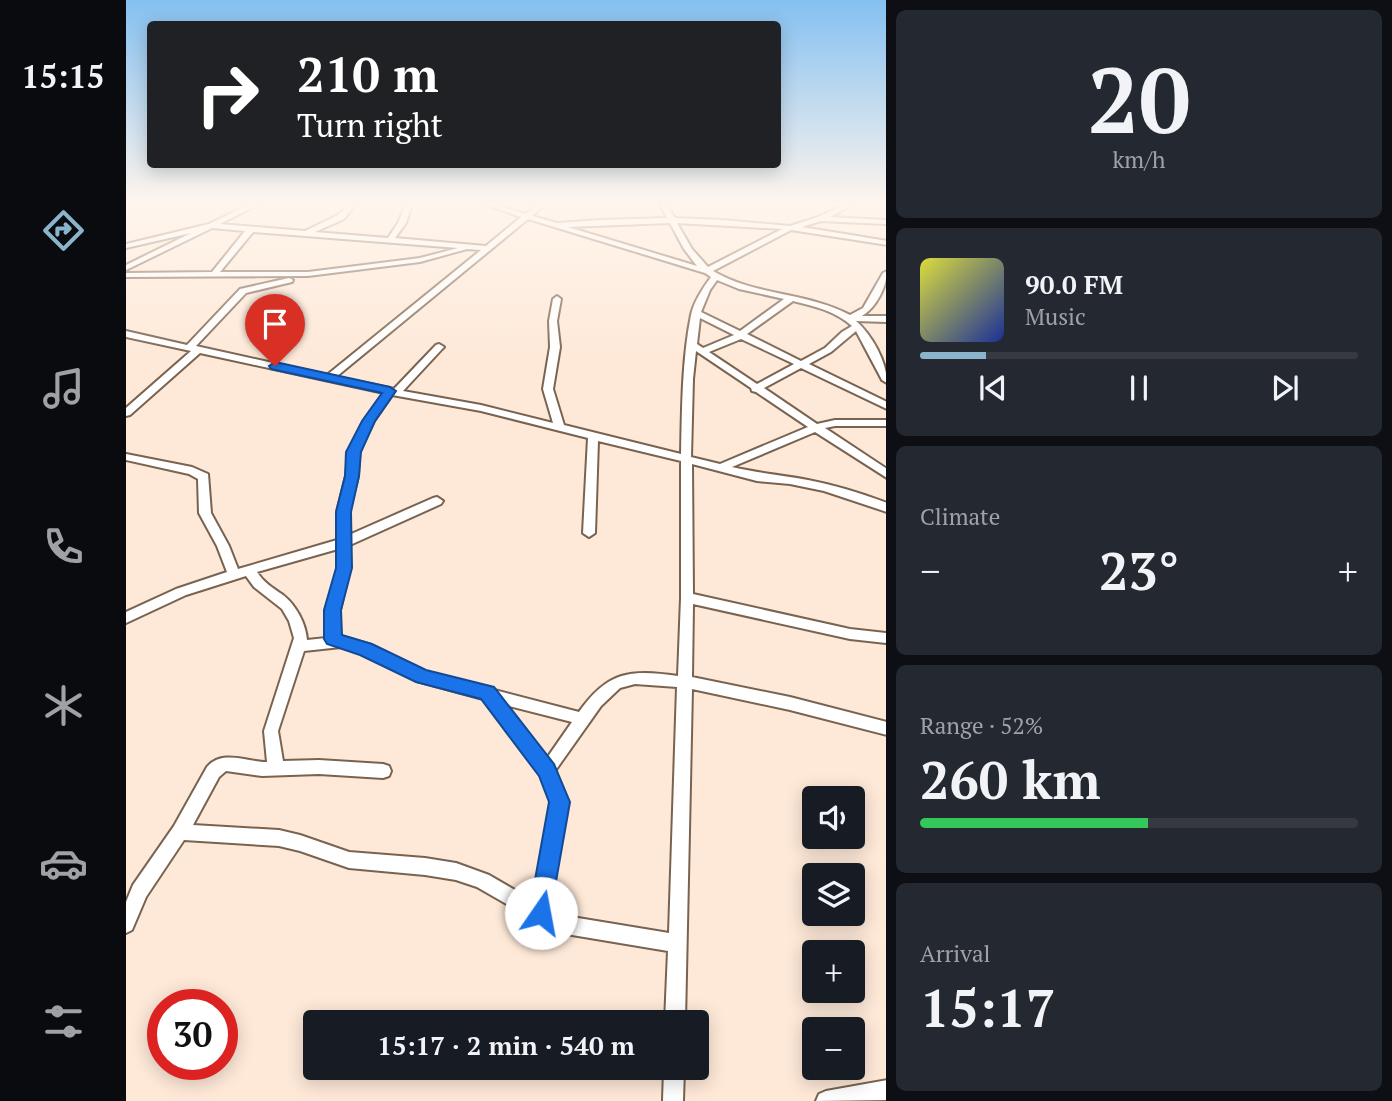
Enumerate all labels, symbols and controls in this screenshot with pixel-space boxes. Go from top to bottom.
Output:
text: 20 [1088,38,1190,159]
text: 210 m [297,41,439,106]
icon: right [182,49,273,140]
text: 15:15 [21,55,105,97]
text: Turn right [297,104,443,146]
text: km/h [1112,144,1166,175]
icon: directions [39,206,88,255]
text: 90.0 FM [1025,267,1123,301]
pin [245,294,305,366]
text: Music [1025,301,1086,332]
icon: arrive [256,305,294,343]
icon: music [39,364,88,413]
icon: previous [974,369,1012,407]
icon: pause [1120,369,1158,407]
icon: next [1266,369,1304,407]
text: Climate [920,501,1000,532]
icon: phone [39,522,88,571]
text: 23° [1099,536,1179,605]
text: − [920,546,940,596]
text: + [1338,546,1358,596]
icon: climate [39,681,88,730]
text: Range · 52% [920,710,1043,741]
text: 260 km [920,745,1101,814]
map controls [802,786,865,1080]
button: sound [802,786,865,849]
icon: car [39,839,88,888]
button: layers [802,863,865,926]
position arrow [504,876,578,950]
text: Arrival [920,938,991,969]
button: + [802,940,865,1003]
text: 15:17 [920,973,1055,1042]
speed limit sign: 30 [147,989,238,1080]
icon: filters [39,997,88,1046]
button: − [802,1017,865,1080]
text: 15:17 · 2 min · 540 m [377,1028,635,1062]

